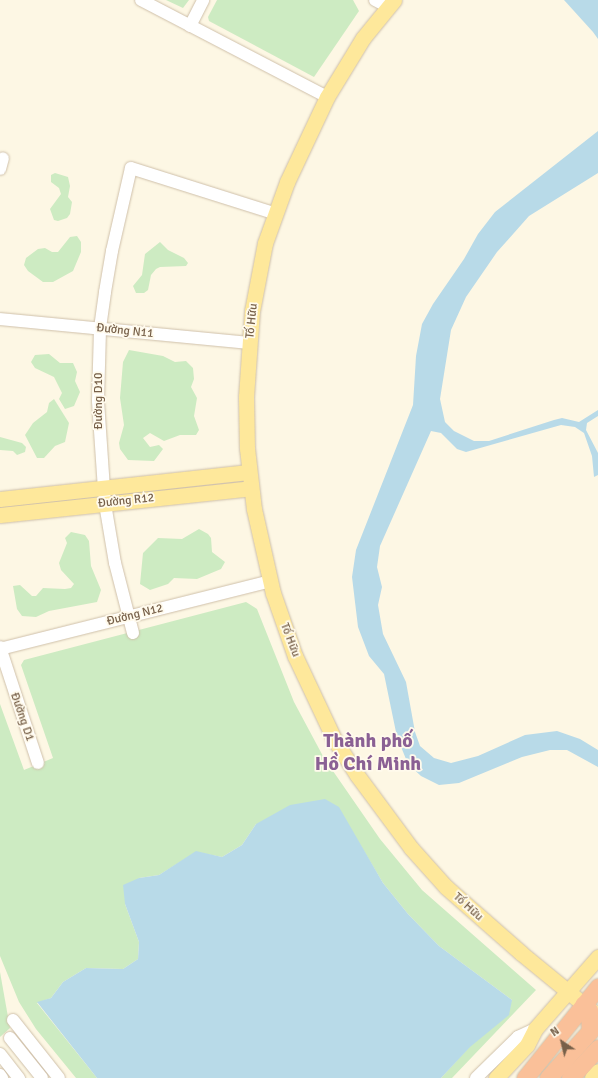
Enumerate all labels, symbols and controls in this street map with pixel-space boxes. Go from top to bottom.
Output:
street label: Tố Hữu [243,303,261,339]
street label: Đường N11 [96,321,154,341]
street label: Đường D10 [92,372,106,430]
street label: Đường R12 [97,491,155,511]
street label: Đường N12 [105,601,165,629]
street label: Tố Hữu [277,621,303,659]
street label: Đường D1 [7,691,37,743]
district label: Thành phố Hồ Chí Minh [315,728,421,775]
street label: Tố Hữu [450,890,486,924]
north arrow [542,1022,582,1062]
text: N [548,1024,562,1039]

